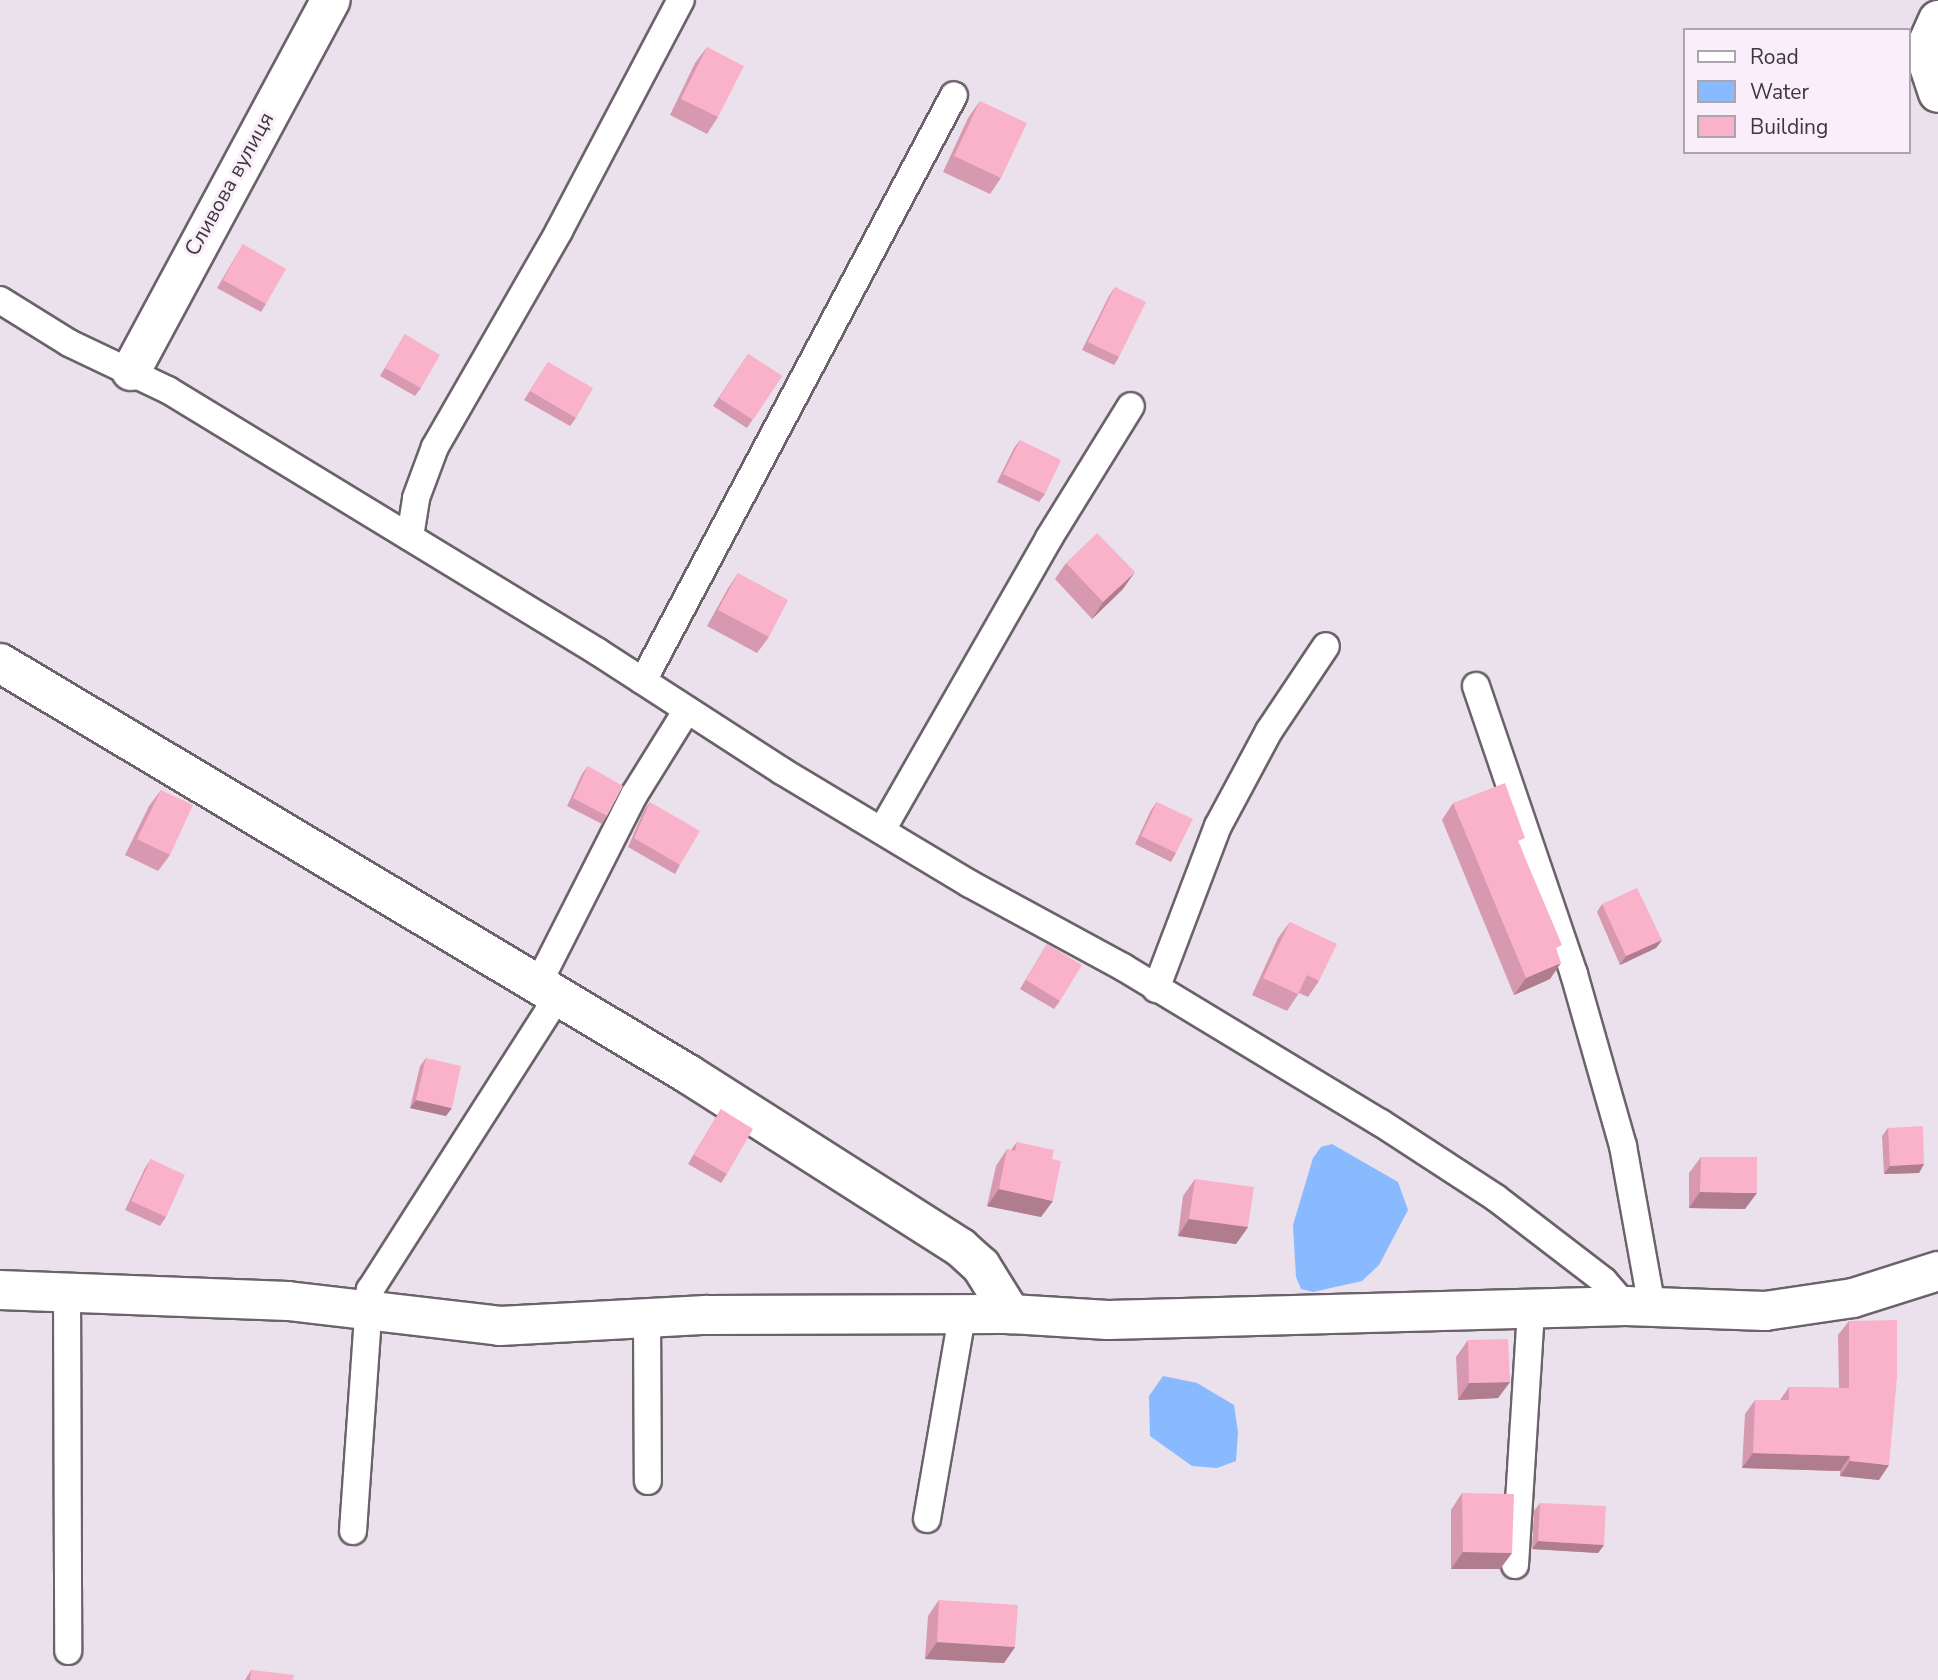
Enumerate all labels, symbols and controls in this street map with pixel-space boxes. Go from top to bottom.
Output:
legend [1682,28,1910,154]
text: Road [1750,43,1799,71]
text: Water [1750,78,1809,106]
street label: Сливова вулиця [179,108,279,260]
text: Building [1750,113,1828,141]

